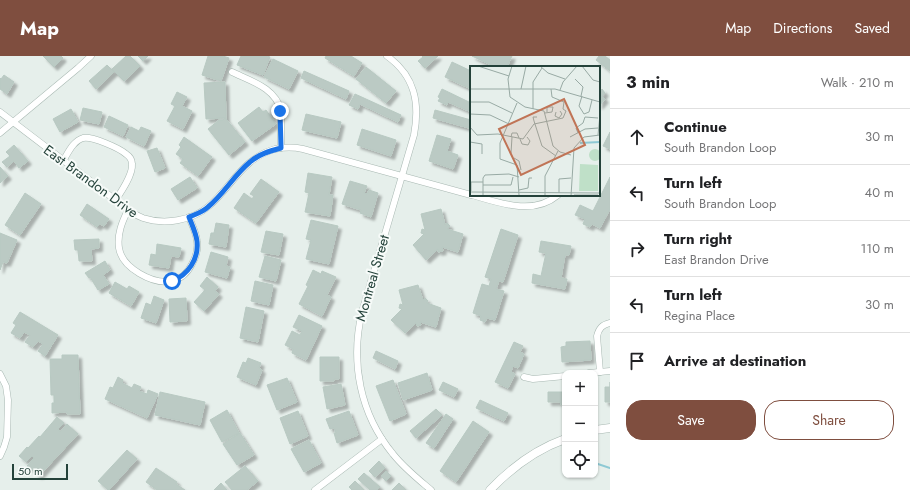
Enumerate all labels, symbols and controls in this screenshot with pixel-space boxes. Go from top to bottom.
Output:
text: Map [20,15,59,42]
text: Map [725,18,751,38]
text: Directions [773,18,833,38]
text: Saved [855,18,890,38]
inset map [470,66,600,196]
text: 3 min [626,70,670,94]
text: Walk · 210 m [821,73,894,92]
route end [271,102,289,120]
text: Continue [664,116,727,138]
icon: ahead [626,126,648,148]
text: 30 m [865,127,894,146]
text: South Brandon Loop [664,138,776,157]
street label: East Brandon Drive [40,140,142,222]
text: Turn left [664,172,722,194]
icon: left [626,182,648,204]
text: 40 m [865,183,894,202]
text: South Brandon Loop [664,194,776,213]
text: Turn right [664,228,732,250]
street label: Montreal Street [350,232,394,324]
icon: right [626,238,648,260]
text: 110 m [860,239,894,258]
text: East Brandon Drive [664,250,769,269]
route start [163,272,181,290]
text: Turn left [664,284,722,306]
icon: left [626,294,648,316]
text: 30 m [865,295,894,314]
text: Regina Place [664,306,735,325]
icon: arrive [626,350,648,372]
text: Arrive at destination [664,350,806,372]
map controls [562,370,598,478]
button: + [562,370,598,406]
button: Save [626,400,756,440]
button: Share [764,400,894,440]
button: − [562,406,598,442]
button: locate [562,442,598,478]
scale bar [12,462,68,481]
text: 50 m [18,463,43,479]

